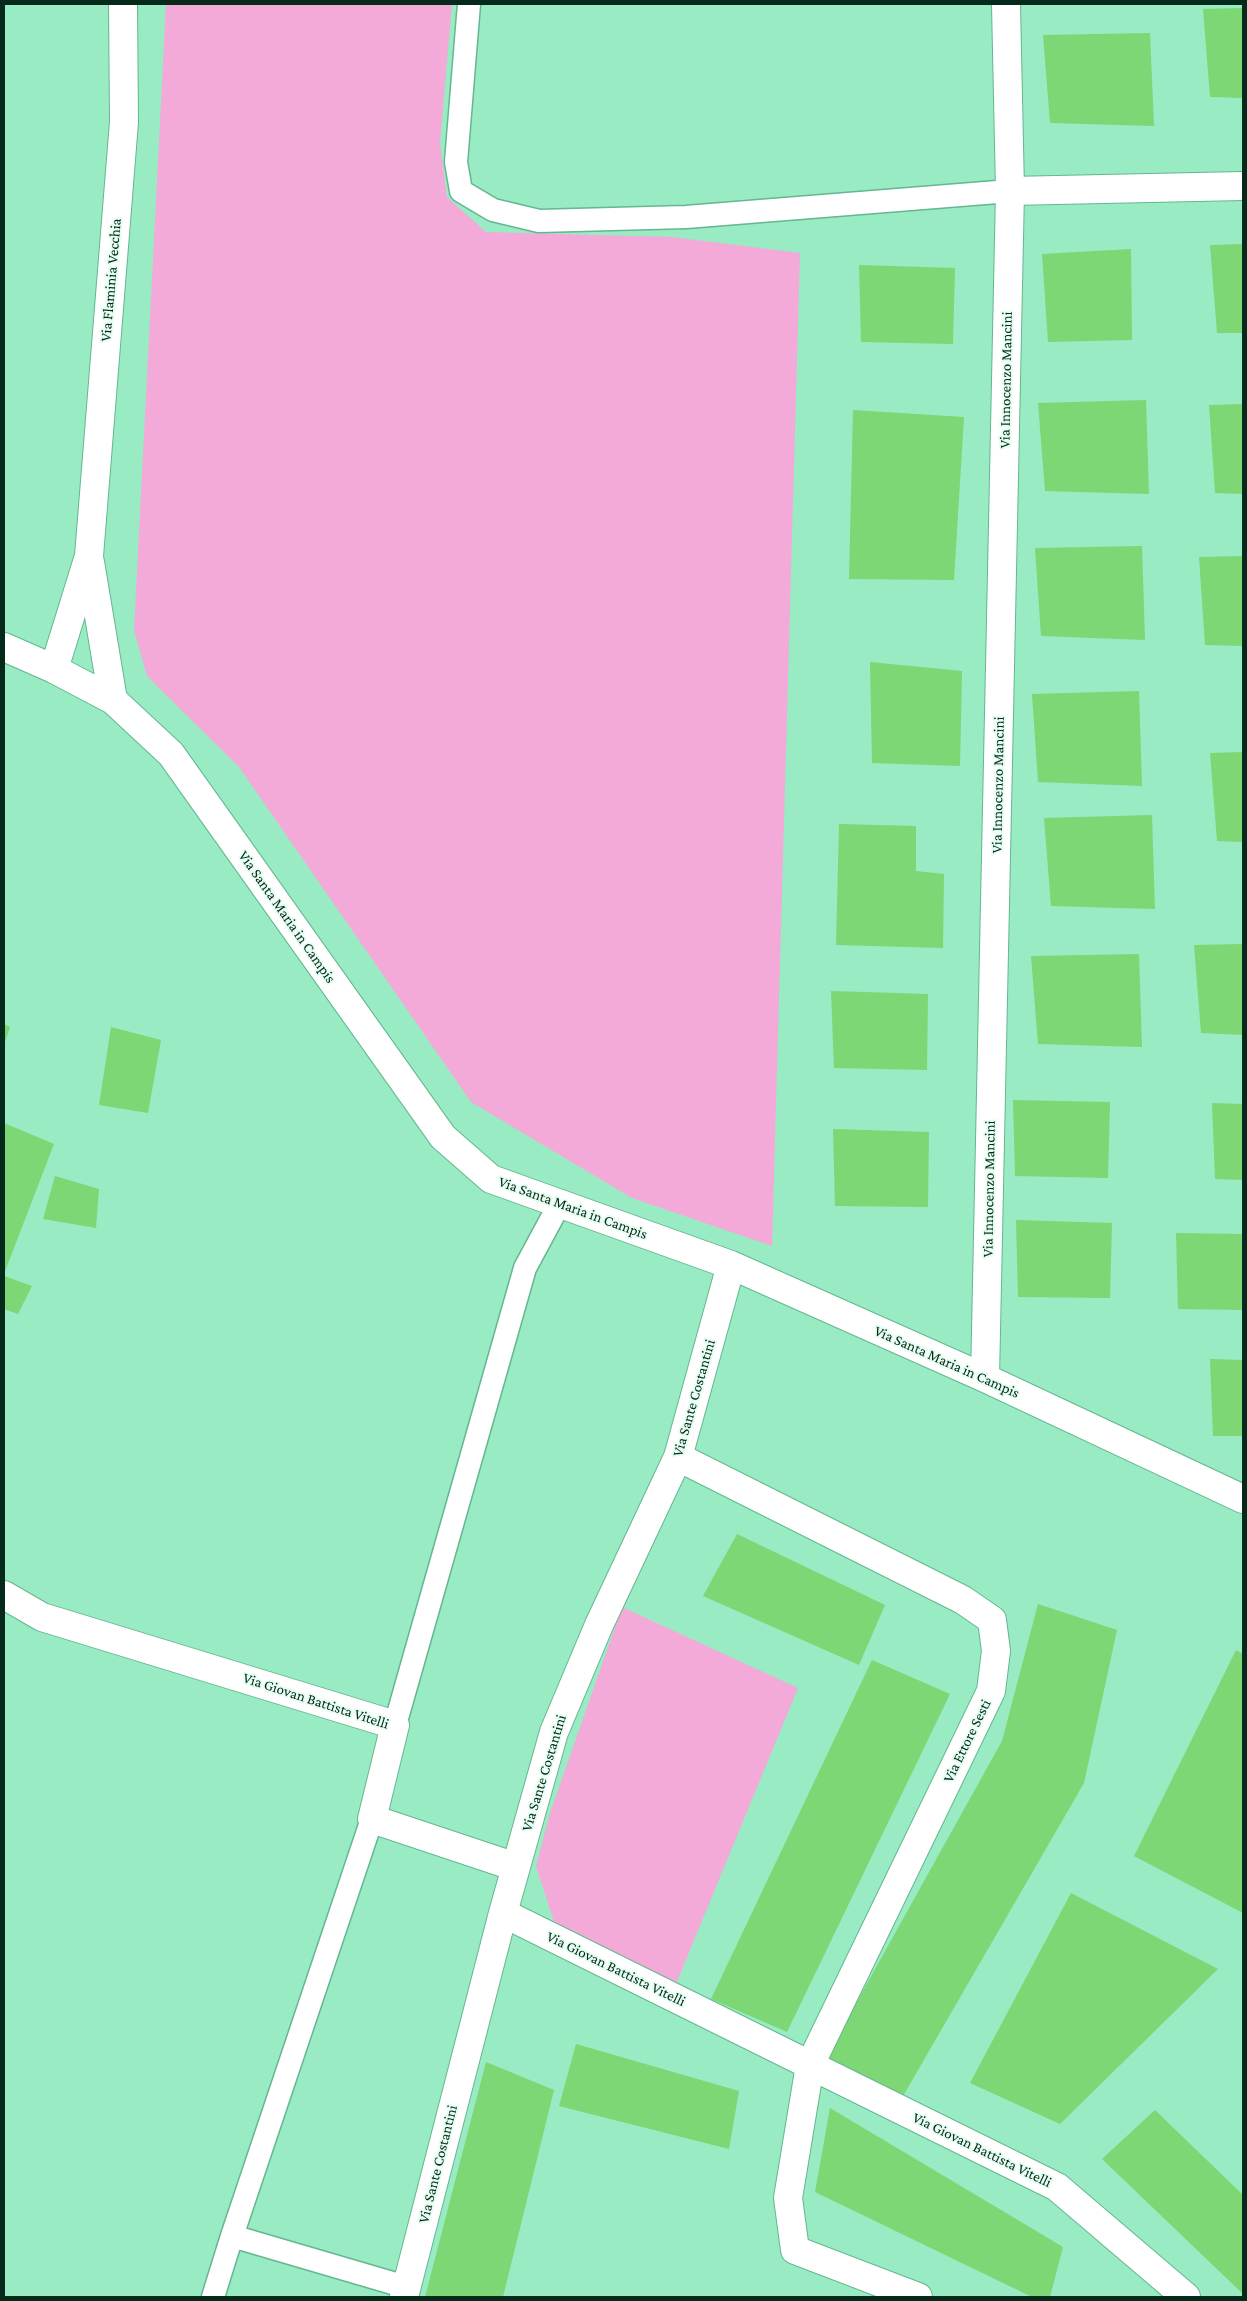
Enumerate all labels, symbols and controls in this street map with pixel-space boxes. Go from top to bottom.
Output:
street label: Via Flaminia Vecchia [97,218,125,342]
street label: Via Innocenzo Mancini [996,311,1016,449]
street label: Via Innocenzo Mancini [988,716,1008,854]
street label: Via Santa Maria in Campis [235,847,339,987]
street label: Via Innocenzo Mancini [979,1120,999,1258]
street label: Via Santa Maria in Campis [496,1173,650,1243]
street label: Via Santa Maria in Campis [871,1322,1023,1402]
street label: Via Sante Costantini [669,1337,719,1459]
street label: Via Giovan Battista Vitelli [241,1669,391,1733]
street label: Via Ettore Sesti [939,1697,995,1785]
street label: Via Sante Costantini [518,1712,570,1834]
street label: Via Giovan Battista Vitelli [544,1927,688,2011]
street label: Via Sante Costantini [415,2103,461,2225]
street label: Via Giovan Battista Vitelli [910,2108,1054,2192]

